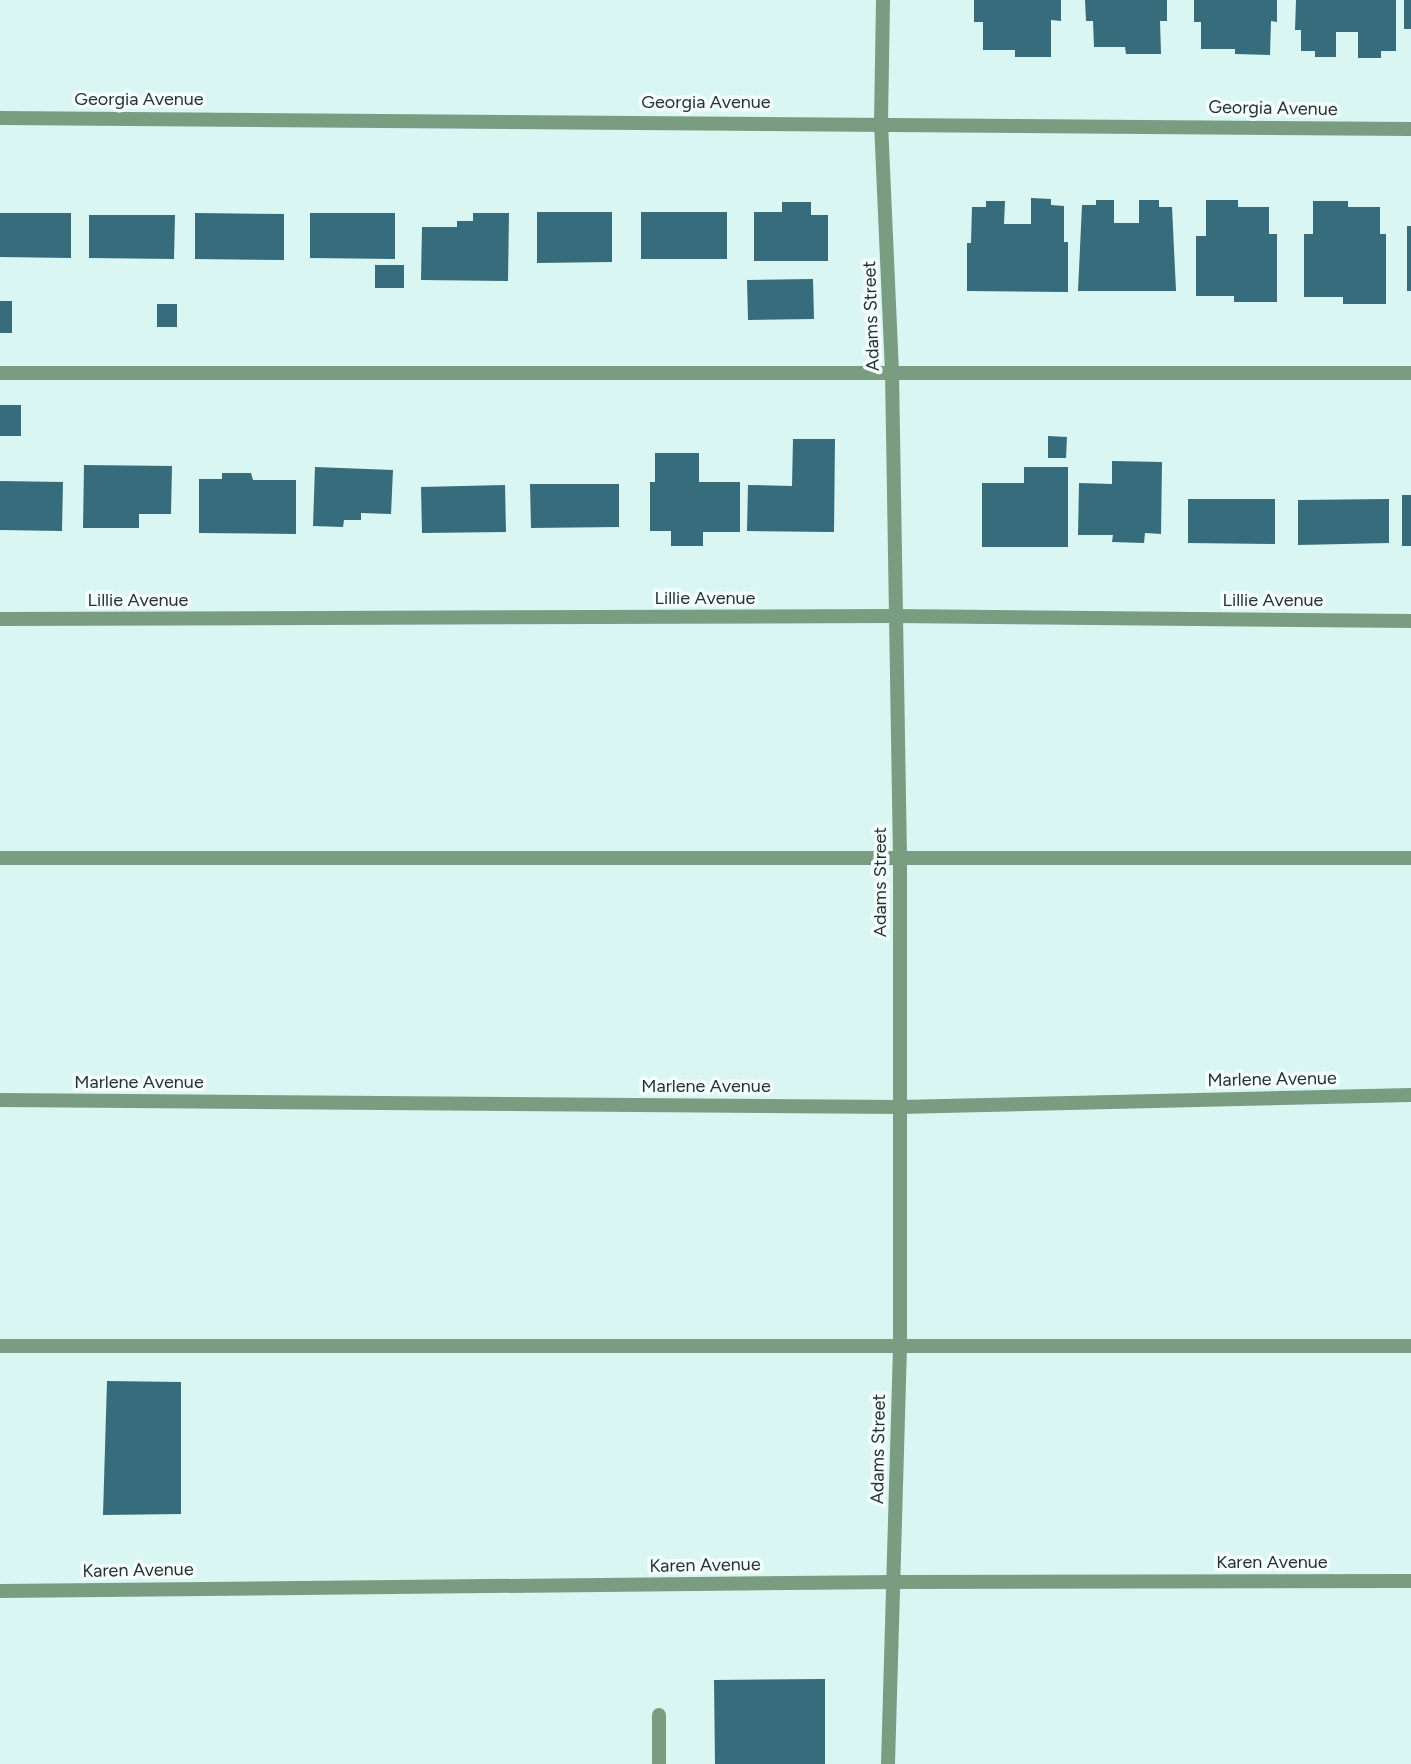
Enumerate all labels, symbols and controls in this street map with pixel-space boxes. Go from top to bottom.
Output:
street label: Georgia Avenue [74,88,204,110]
street label: Georgia Avenue [641,91,771,113]
street label: Georgia Avenue [1208,96,1338,120]
street label: Adams Street [858,260,884,372]
street label: Lillie Avenue [655,587,756,609]
street label: Lillie Avenue [88,589,189,611]
street label: Lillie Avenue [1223,589,1324,611]
street label: Adams Street [869,827,891,937]
street label: Marlene Avenue [1207,1067,1337,1091]
street label: Marlene Avenue [74,1071,204,1093]
street label: Marlene Avenue [641,1075,771,1097]
street label: Adams Street [866,1393,890,1504]
street label: Karen Avenue [1216,1551,1328,1573]
street label: Karen Avenue [649,1553,761,1577]
street label: Karen Avenue [82,1558,194,1582]

